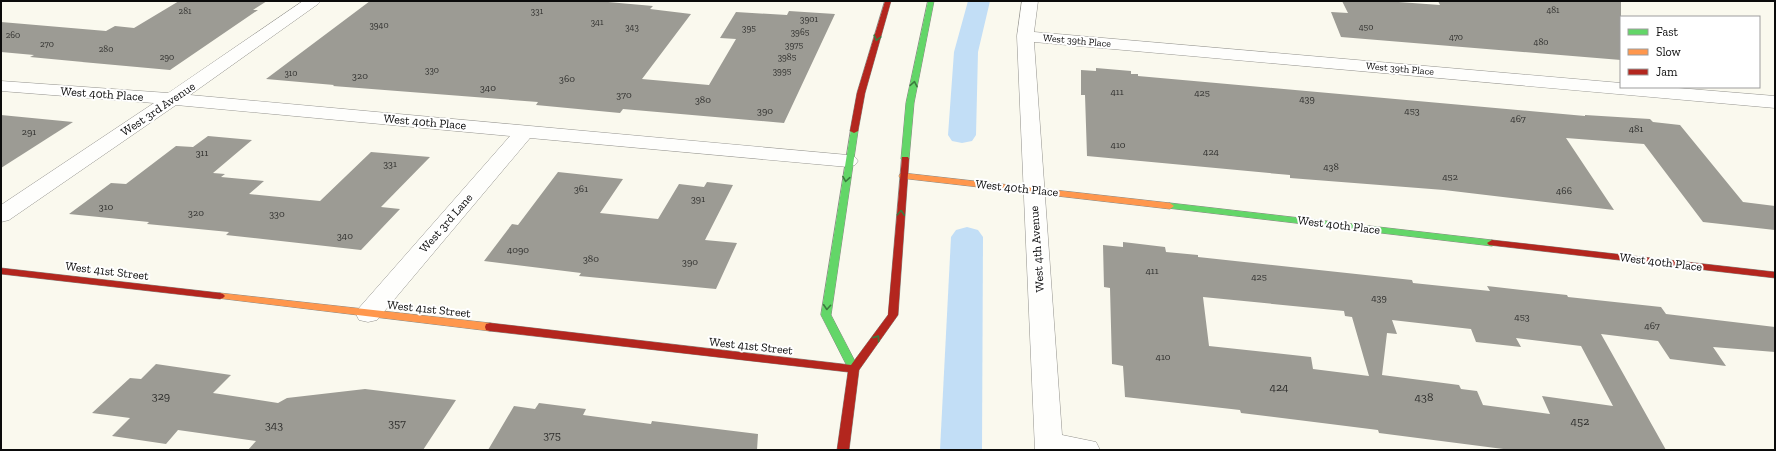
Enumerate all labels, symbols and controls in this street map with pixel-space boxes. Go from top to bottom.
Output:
house number: 481 [1546,5,1560,15]
house number: 281 [179,6,192,16]
house number: 331 [531,6,544,16]
house number: 3901 [800,14,818,24]
legend [1620,16,1760,88]
house number: 341 [591,17,604,27]
house number: 3940 [369,20,389,30]
house number: 343 [625,22,639,32]
house number: 450 [1359,22,1373,32]
house number: 395 [742,23,756,33]
text: Fast [1656,25,1679,39]
house number: 3965 [791,27,810,37]
house number: 260 [6,30,20,40]
street label: West 39th Place [1043,32,1112,50]
house number: 470 [1449,32,1463,42]
one-way arrow [873,35,882,42]
house number: 480 [1534,37,1548,47]
house number: 270 [40,39,54,49]
house number: 3975 [785,40,803,50]
house number: 280 [99,44,113,54]
text: Slow [1656,45,1682,59]
house number: 290 [160,52,174,62]
house number: 3985 [778,52,797,62]
street label: West 39th Place [1366,60,1435,78]
house number: 330 [425,65,439,75]
text: Jam [1656,65,1678,79]
house number: 3995 [773,66,792,76]
house number: 310 [284,68,298,78]
house number: 320 [352,70,368,82]
house number: 360 [559,73,575,85]
street label: West 3rd Avenue [118,79,198,139]
one-way arrow [909,81,918,87]
house number: 340 [480,82,496,94]
street label: West 40th Place [60,84,144,104]
house number: 411 [1110,86,1124,98]
house number: 425 [1194,87,1210,99]
house number: 370 [616,89,632,101]
house number: 439 [1299,93,1315,105]
house number: 380 [695,94,711,106]
house number: 390 [757,105,773,117]
house number: 453 [1404,105,1420,117]
street label: West 40th Place [383,111,467,133]
house number: 467 [1510,113,1526,125]
house number: 481 [1629,123,1643,135]
house number: 291 [22,126,36,138]
house number: 410 [1111,139,1126,151]
house number: 424 [1203,146,1220,158]
house number: 311 [196,147,208,159]
house number: 331 [383,158,397,170]
house number: 438 [1323,161,1339,173]
house number: 452 [1442,171,1458,183]
one-way arrow [842,176,850,182]
street label: West 40th Place [975,177,1059,199]
house number: 361 [574,183,588,195]
house number: 466 [1556,185,1572,197]
street label: West 3rd Lane [417,190,476,255]
house number: 391 [691,193,705,205]
house number: 310 [99,201,113,213]
street label: West 4th Avenue [1027,205,1047,293]
house number: 320 [188,207,204,219]
house number: 330 [269,208,285,220]
one-way arrow [896,210,905,216]
street label: West 40th Place [1297,213,1381,237]
house number: 340 [337,230,353,242]
house number: 4090 [507,244,529,256]
street label: West 40th Place [1619,250,1703,274]
house number: 380 [583,253,599,265]
house number: 390 [682,256,698,268]
street label: West 41st Street [65,259,150,283]
house number: 411 [1145,265,1159,277]
house number: 425 [1251,271,1267,283]
house number: 439 [1371,292,1387,304]
street label: West 41st Street [387,298,472,320]
one-way arrow [822,304,831,311]
house number: 453 [1514,311,1530,323]
house number: 467 [1644,320,1660,332]
street label: West 41st Street [709,335,794,357]
one-way arrow [872,335,879,342]
house number: 410 [1156,351,1171,363]
house number: 424 [1269,380,1289,394]
house number: 329 [152,389,170,403]
house number: 438 [1415,390,1433,404]
house number: 452 [1571,414,1589,428]
house number: 357 [388,416,406,430]
house number: 343 [265,418,283,432]
house number: 375 [543,428,561,442]

